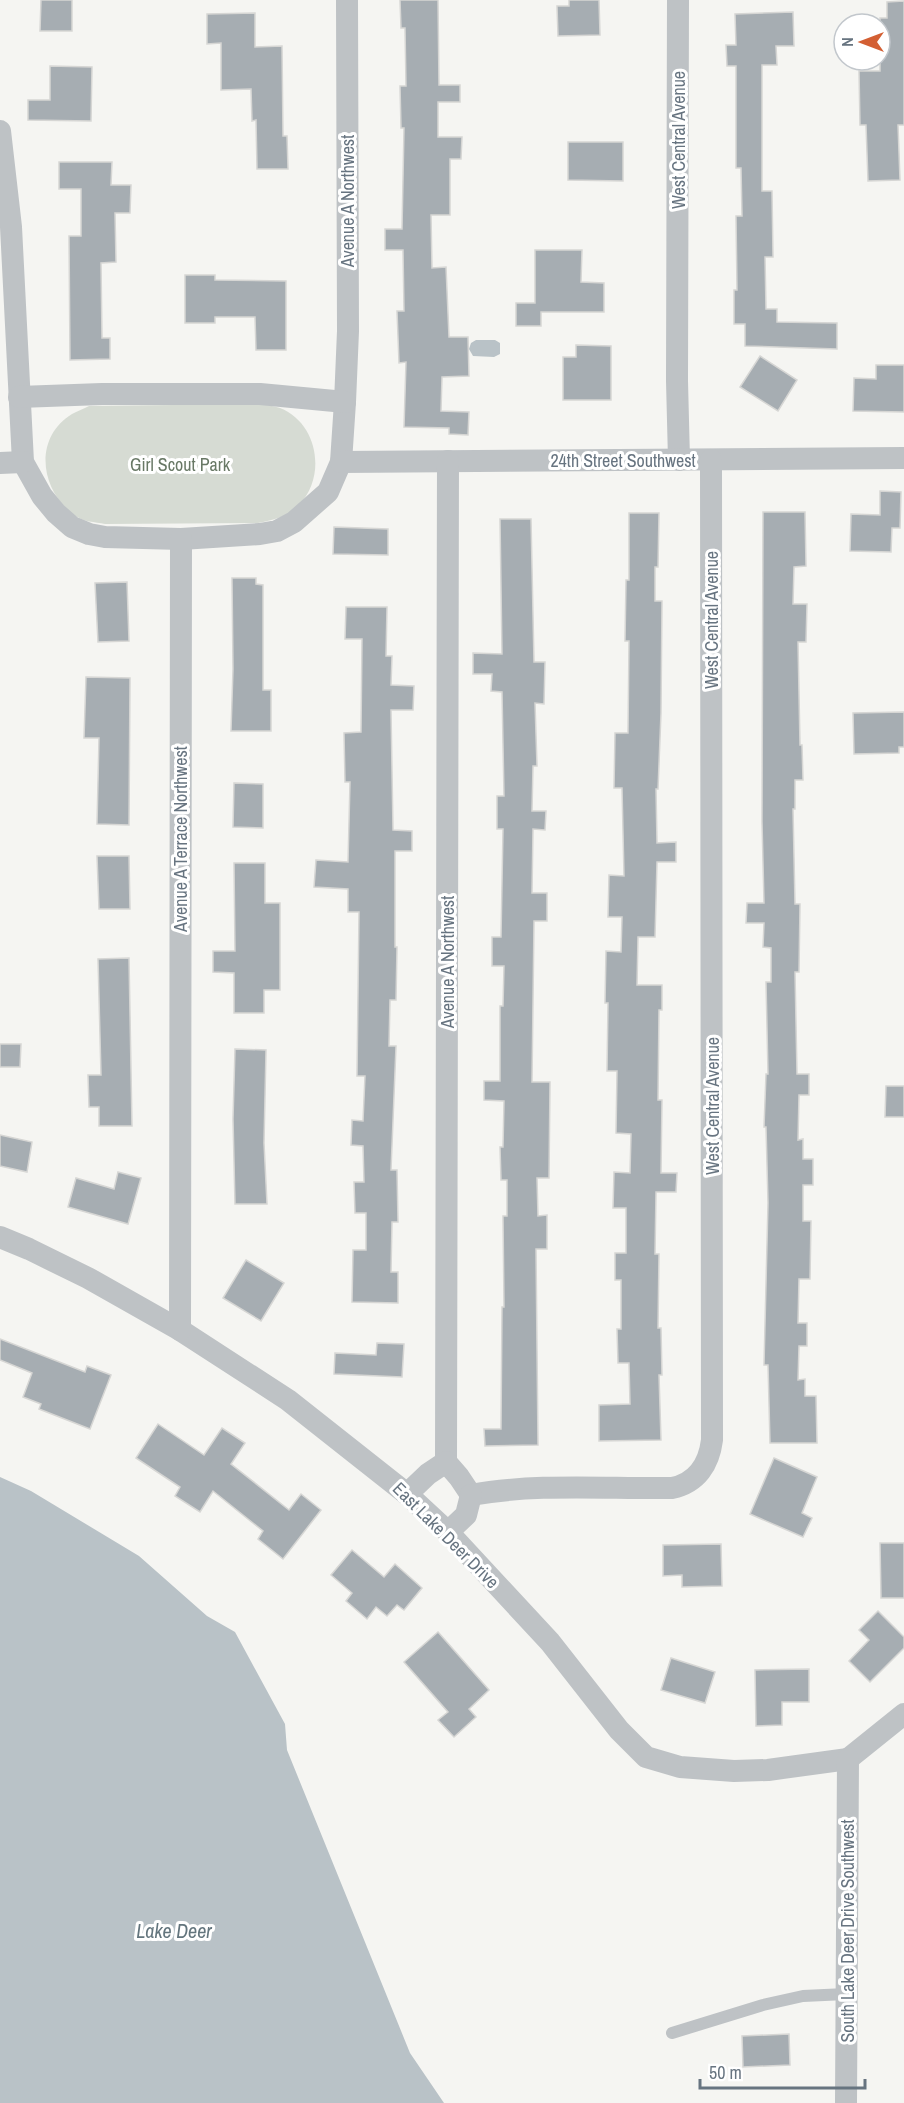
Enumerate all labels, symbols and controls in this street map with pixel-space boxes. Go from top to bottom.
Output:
north arrow [832,12,892,72]
text: N [836,37,858,47]
street label: West Central Avenue [666,71,691,209]
street label: Avenue A Northwest [335,135,360,268]
street label: 24th Street Southwest [550,448,696,473]
park label: Girl Scout Park [130,452,231,477]
street label: West Central Avenue [699,551,724,689]
street label: Avenue A Terrace Northwest [168,746,193,933]
street label: Avenue A Northwest [435,896,460,1029]
street label: West Central Avenue [700,1037,725,1175]
street label: East Lake Deer Drive [387,1476,505,1594]
street label: South Lake Deer Drive Southwest [835,1819,860,2043]
water label: Lake Deer [136,1917,212,1944]
scale bar [700,2052,865,2090]
text: 50 m [709,2060,742,2085]

